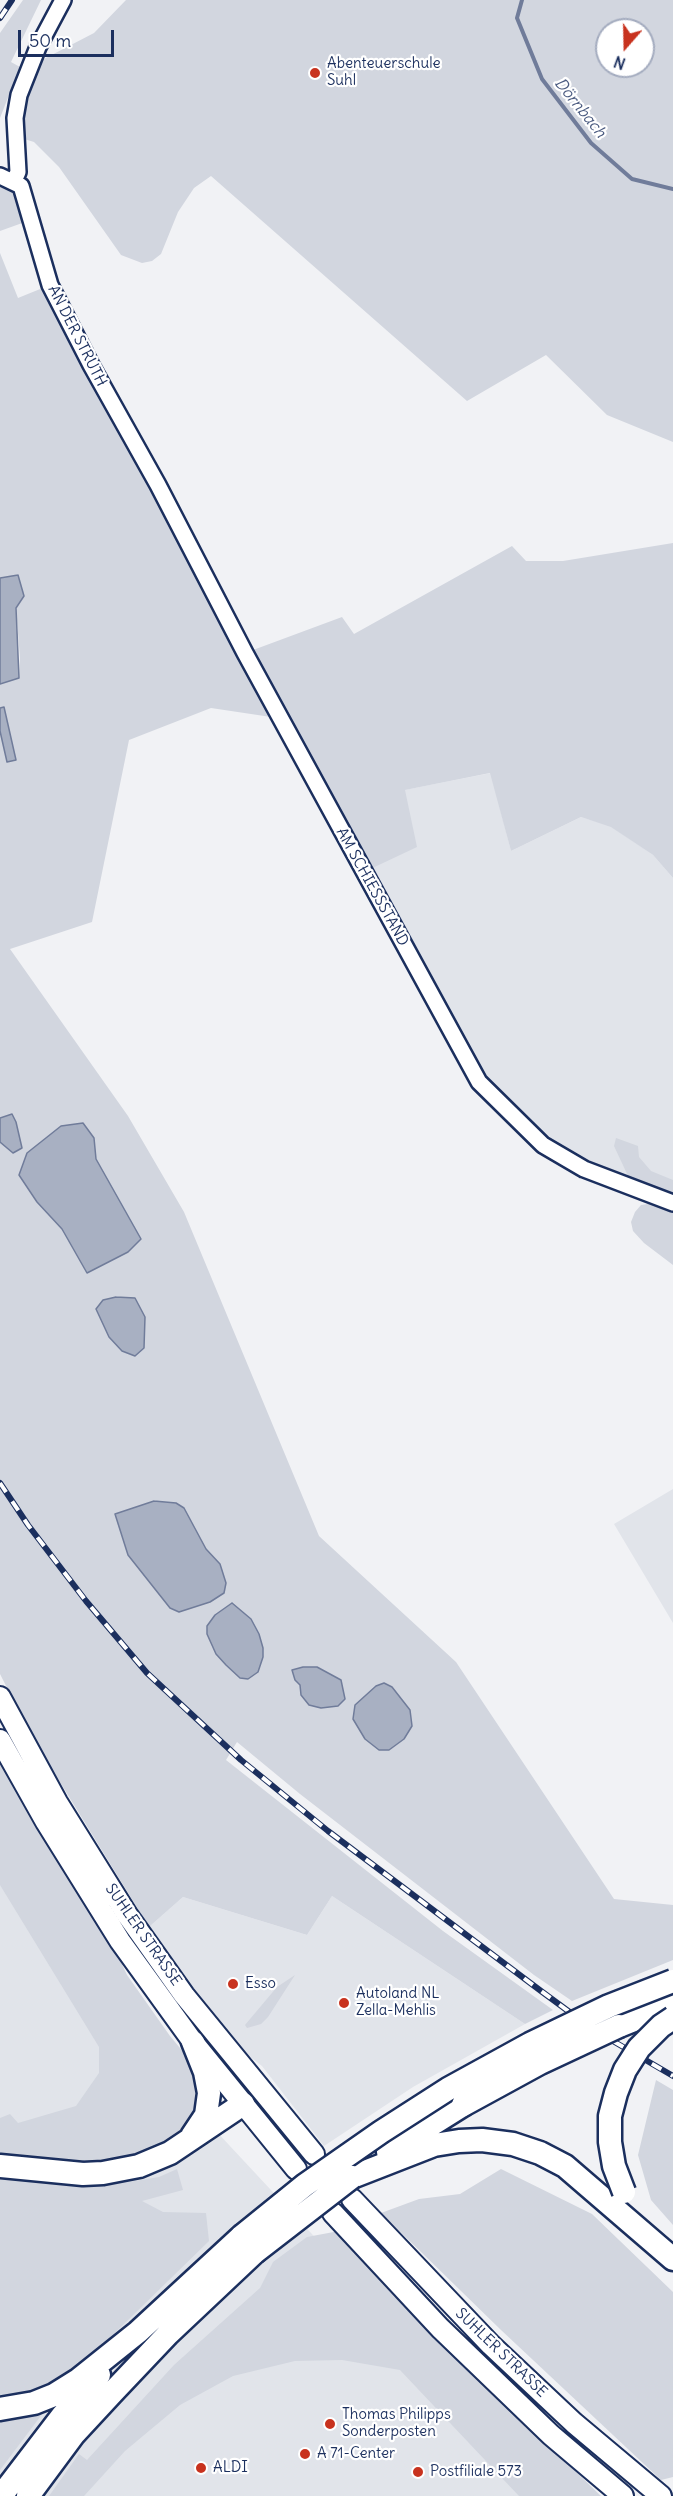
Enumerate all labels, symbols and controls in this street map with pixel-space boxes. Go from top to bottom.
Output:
scale bar [21,18,117,56]
north arrow [595,18,655,78]
text: 50 m [29,29,71,52]
text: N [611,52,628,74]
place label: Abenteuerschule Suhl [327,55,441,90]
marker: Abenteuerschule Suhl [308,66,322,80]
water label: Dörnbach [550,74,610,142]
street label: AN DER STRUTH [44,283,110,389]
street label: AM SCHIESSSTAND [332,825,412,949]
street label: SUHLER STRASSE [101,1881,185,1989]
place label: Esso [245,1975,276,1993]
marker: Esso [226,1977,240,1991]
place label: Autoland NL Zella-Mehlis [356,1985,439,2020]
marker: Autoland NL Zella-Mehlis [337,1996,351,2010]
street label: SUHLER STRASSE [451,2305,551,2401]
place label: Thomas Philipps Sonderposten [342,2406,451,2441]
marker: Thomas Philipps Sonderposten [323,2417,337,2431]
place label: A 71-Center [317,2445,395,2463]
marker: A 71-Center [298,2447,312,2461]
place label: ALDI [213,2459,248,2477]
marker: ALDI [194,2461,208,2475]
place label: Postfiliale 573 [430,2463,522,2481]
marker: Postfiliale 573 [411,2465,425,2479]

